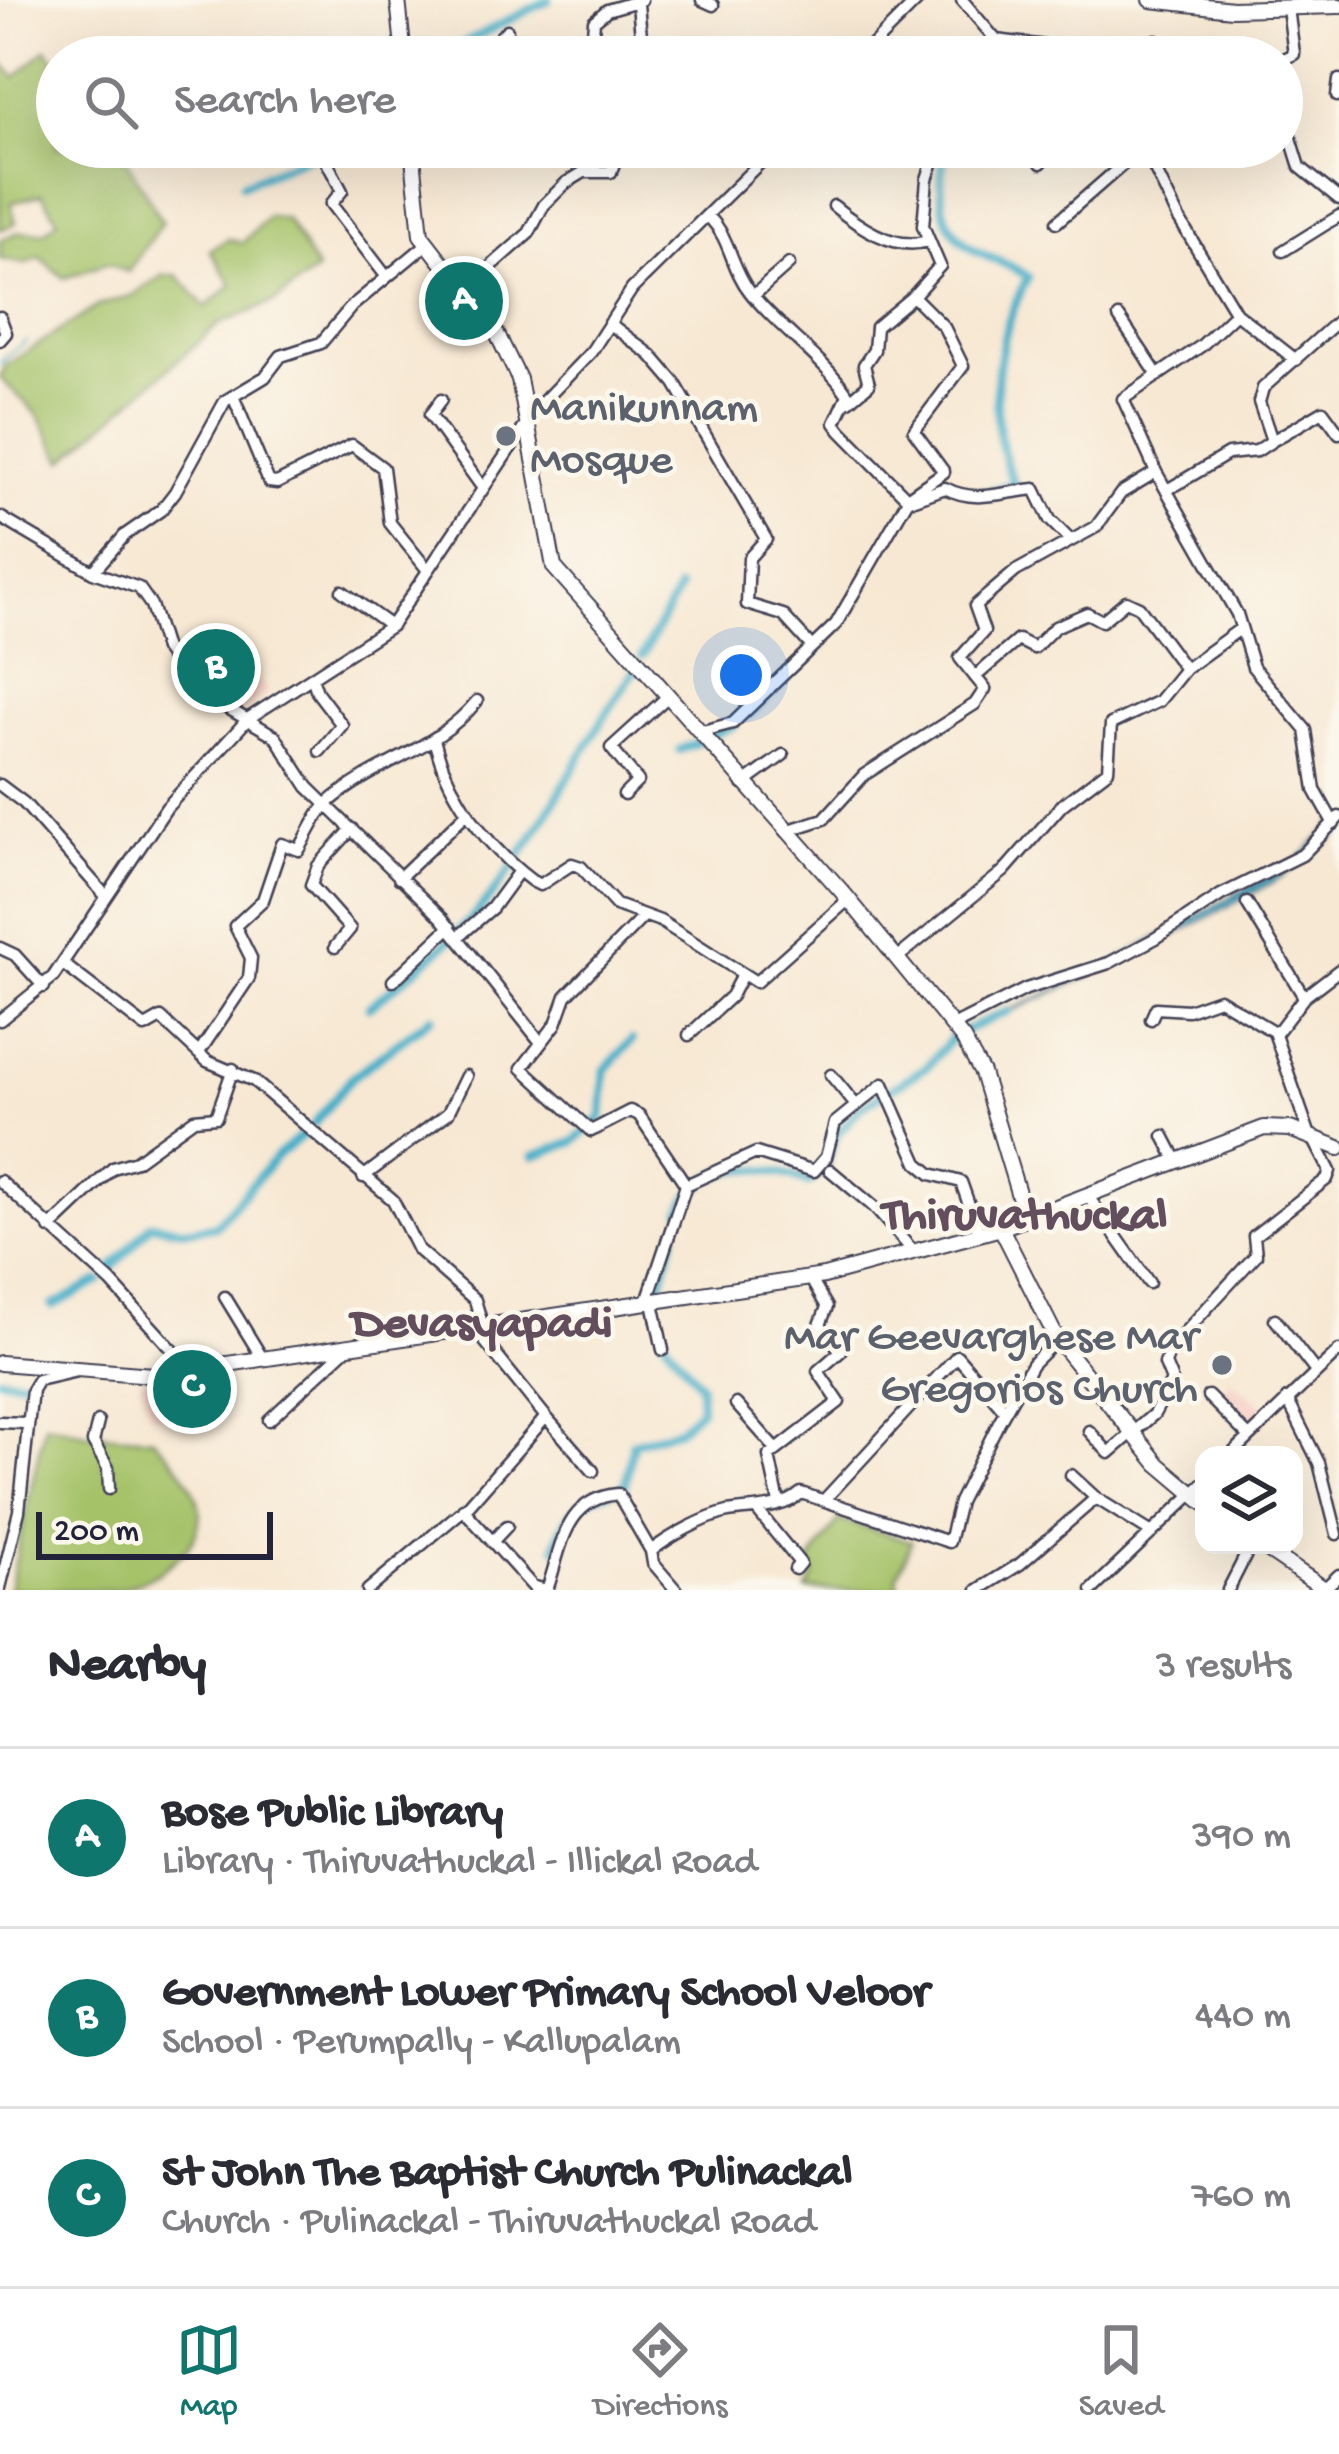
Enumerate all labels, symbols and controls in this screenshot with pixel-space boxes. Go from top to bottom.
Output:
search box [36,36,1303,168]
icon: search [78,69,144,135]
text: Search here [174,76,396,129]
pin: A [425,256,503,346]
place label: Manikunnam Mosque [530,384,758,489]
marker: Manikunnam Mosque [493,423,519,449]
pin: B [177,623,255,713]
your location [711,645,771,705]
district label: Thiruvathuckal [880,1190,1167,1247]
district label: Devasyapadi [348,1298,612,1355]
place label: Mar Geevarghese Mar Gregorios Church [784,1313,1202,1418]
pin: C [153,1344,231,1434]
marker: Mar Geevarghese Mar Gregorios Church [1209,1352,1235,1378]
map controls [1195,1446,1303,1554]
button: layers [1195,1446,1303,1554]
scale bar [36,1506,273,1559]
text: 200 m [54,1514,139,1552]
text: Nearby [48,1638,206,1698]
text: 3 results [1156,1645,1291,1691]
text: Bose Public Library [162,1788,503,1841]
text: A [75,1815,99,1861]
text: 390 m [1192,1815,1291,1861]
text: Library · Thiruvathuckal - Illickal Road [162,1841,757,1887]
text: Government Lower Primary School Veloor [162,1968,929,2021]
text: B [77,1995,97,2041]
text: 440 m [1195,1995,1291,2041]
text: School · Perumpally - Kallupalam [162,2021,681,2067]
text: St John The Baptist Church Pulinackal [162,2148,852,2201]
text: C [76,2175,98,2221]
text: 760 m [1192,2175,1291,2221]
text: Church · Pulinackal - Thiruvathuckal Road [162,2201,816,2247]
tab: Map [176,2317,242,2427]
tab: Directions [593,2317,727,2427]
tab: Saved [1079,2317,1163,2427]

